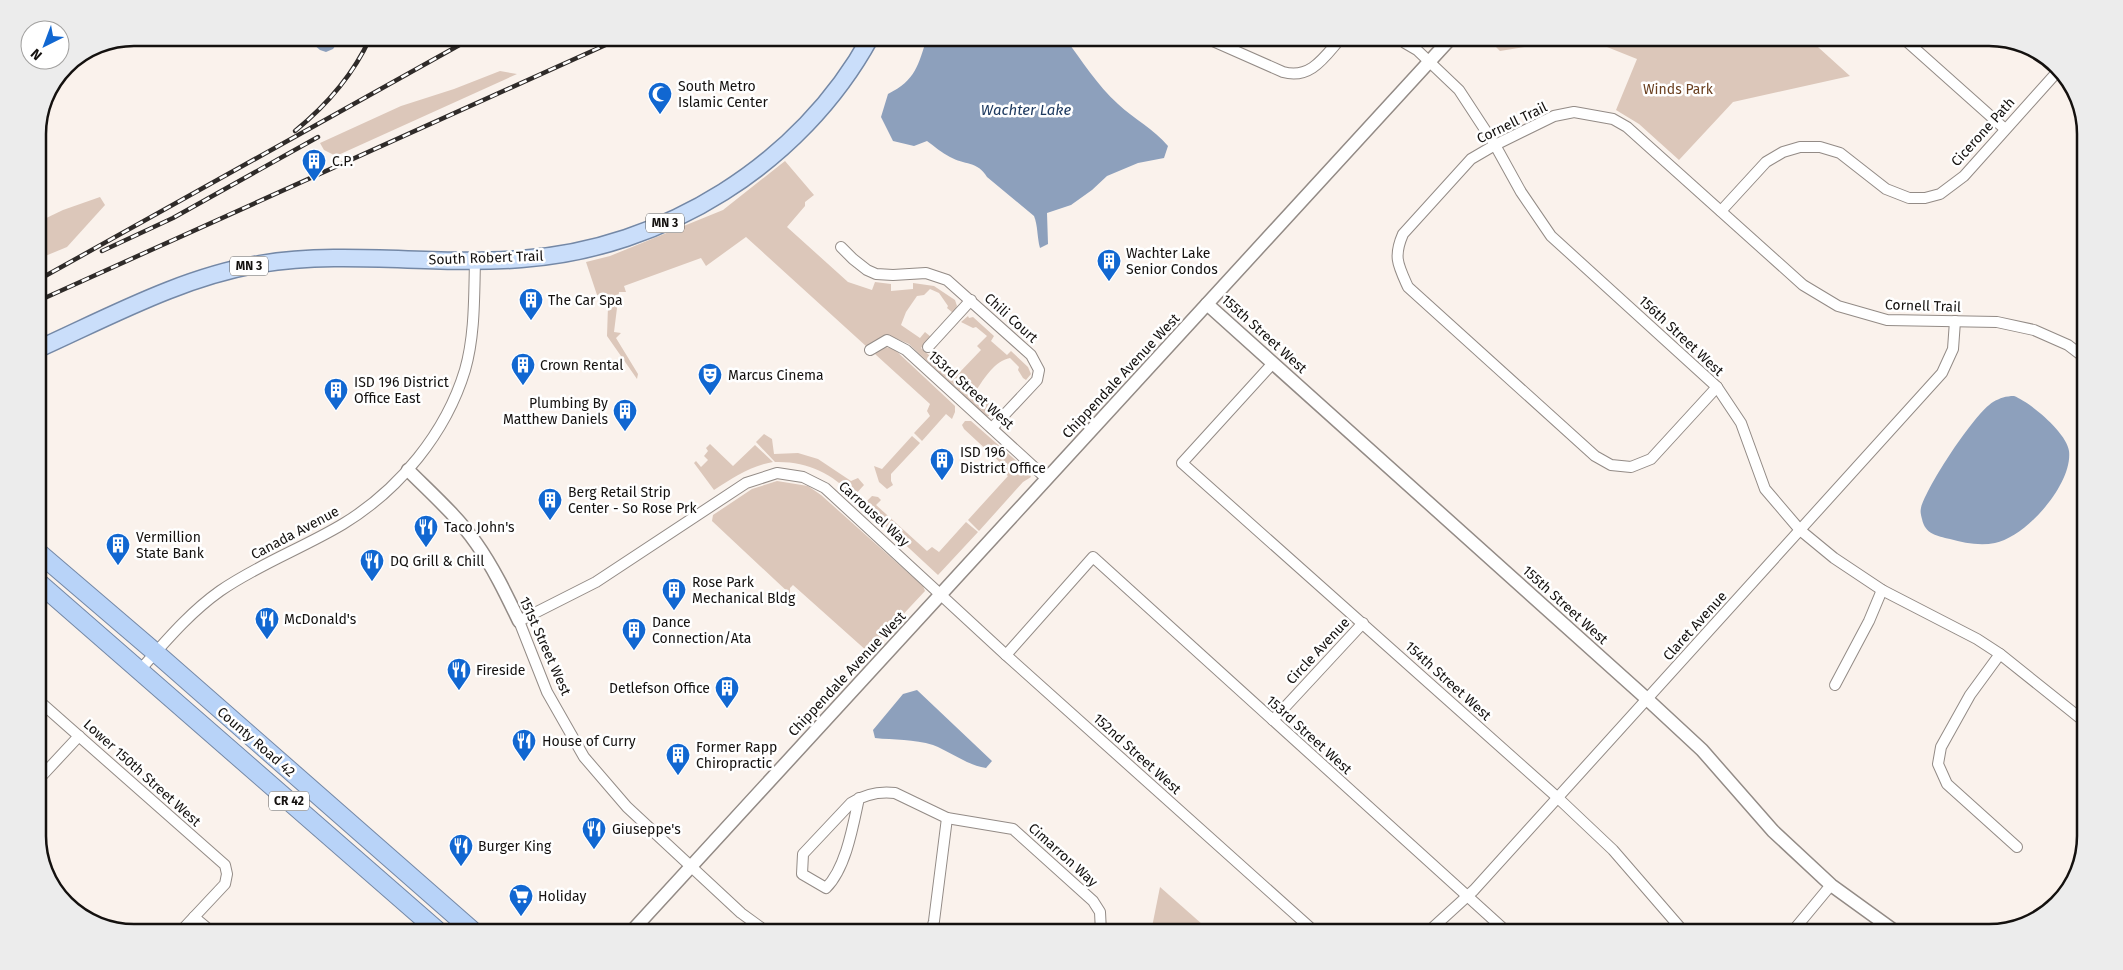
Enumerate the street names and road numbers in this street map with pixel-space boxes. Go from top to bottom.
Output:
street label: Cicerone Path [1948,94,2018,170]
street label: Cornell Trail [1474,99,1550,147]
road number: MN 3 [646,214,684,232]
street label: South Robert Trail [428,248,544,268]
road number: MN 3 [230,256,268,276]
street label: Chili Court [981,290,1042,347]
street label: 155th Street West [1218,291,1311,377]
street label: 156th Street West [1635,292,1728,380]
street label: Cornell Trail [1885,296,1961,316]
street label: Chippendale Avenue West [1059,309,1184,442]
street label: 153rd Street West [925,347,1018,434]
street label: Carrousel Way [835,478,913,550]
street label: Canada Avenue [248,503,342,563]
street label: 155th Street West [1519,562,1612,648]
street label: Claret Avenue [1660,588,1730,664]
street label: 151st Street West [516,594,575,699]
street label: Chippendale Avenue West [785,607,910,740]
street label: Circle Avenue [1283,614,1353,688]
street label: 154th Street West [1401,638,1495,725]
street label: 153rd Street West [1263,692,1356,779]
street label: County Road 42 [214,704,299,781]
street label: 152nd Street West [1090,710,1185,799]
street label: Lower 150th Street West [80,716,205,831]
road number: CR 42 [269,791,309,810]
street label: Cimarron Way [1025,819,1101,891]

